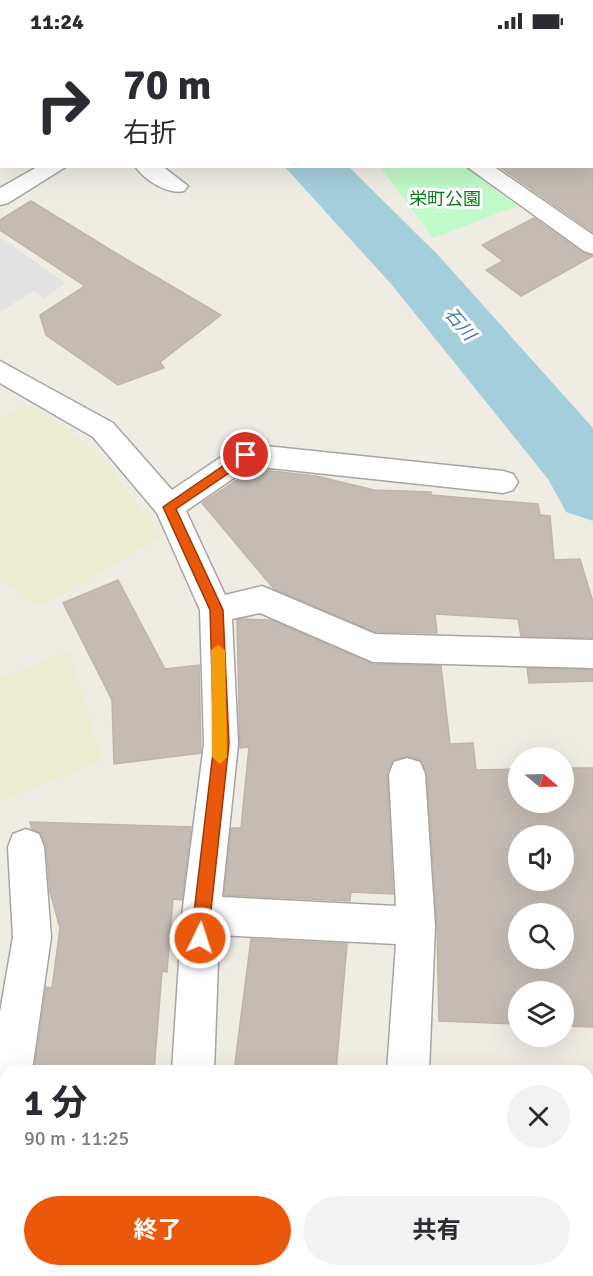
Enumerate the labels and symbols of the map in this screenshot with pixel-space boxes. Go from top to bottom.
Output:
park label: 栄町公園 [409,188,481,210]
water label: 石川 [440,303,481,346]
pin [220,429,271,480]
north arrow [508,747,574,813]
position arrow [168,906,232,970]

